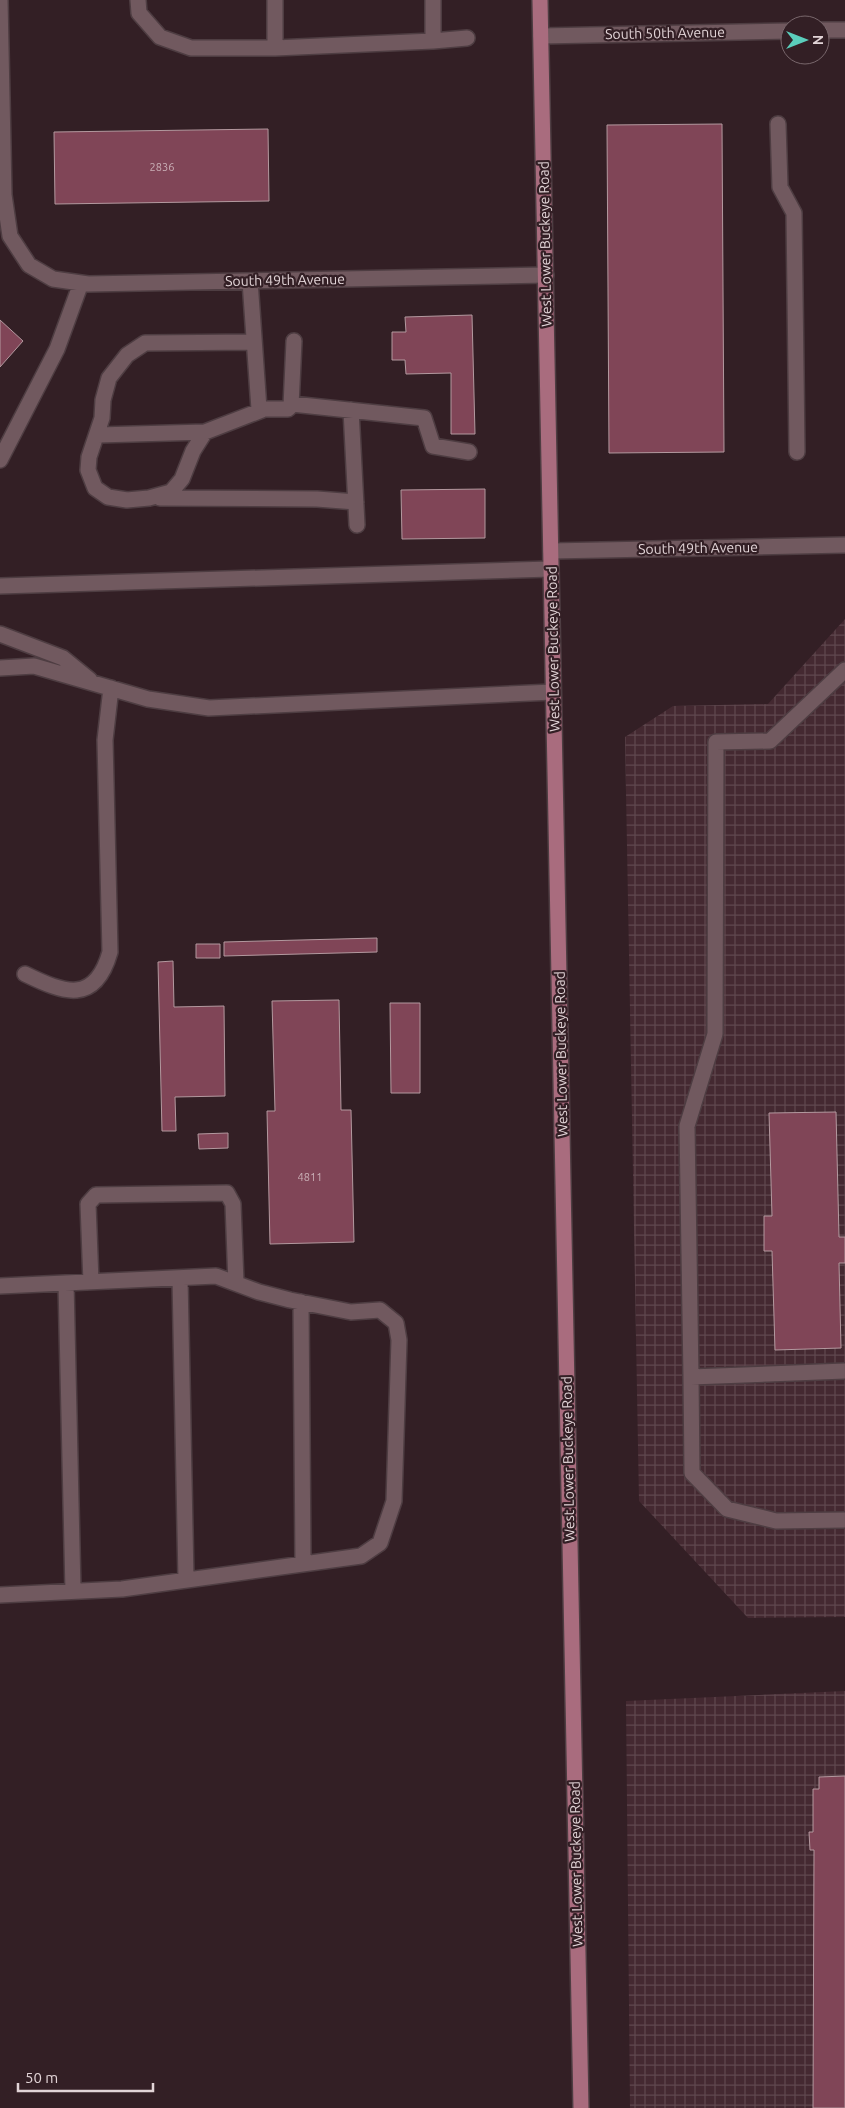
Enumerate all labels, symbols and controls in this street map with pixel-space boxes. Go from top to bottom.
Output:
north arrow [780,15,830,65]
street label: South 50th Avenue [605,24,725,42]
text: N [810,35,826,45]
house number: 2836 [150,161,174,173]
street label: West Lower Buckeye Road [536,161,554,327]
street label: South 49th Avenue [225,271,345,289]
street label: South 49th Avenue [638,539,758,557]
street label: West Lower Buckeye Road [544,566,562,732]
street label: West Lower Buckeye Road [552,971,570,1137]
house number: 4811 [298,1171,322,1183]
street label: West Lower Buckeye Road [559,1376,577,1542]
street label: West Lower Buckeye Road [567,1781,585,1947]
scale bar [18,2060,152,2092]
text: 50 m [25,2069,58,2086]

